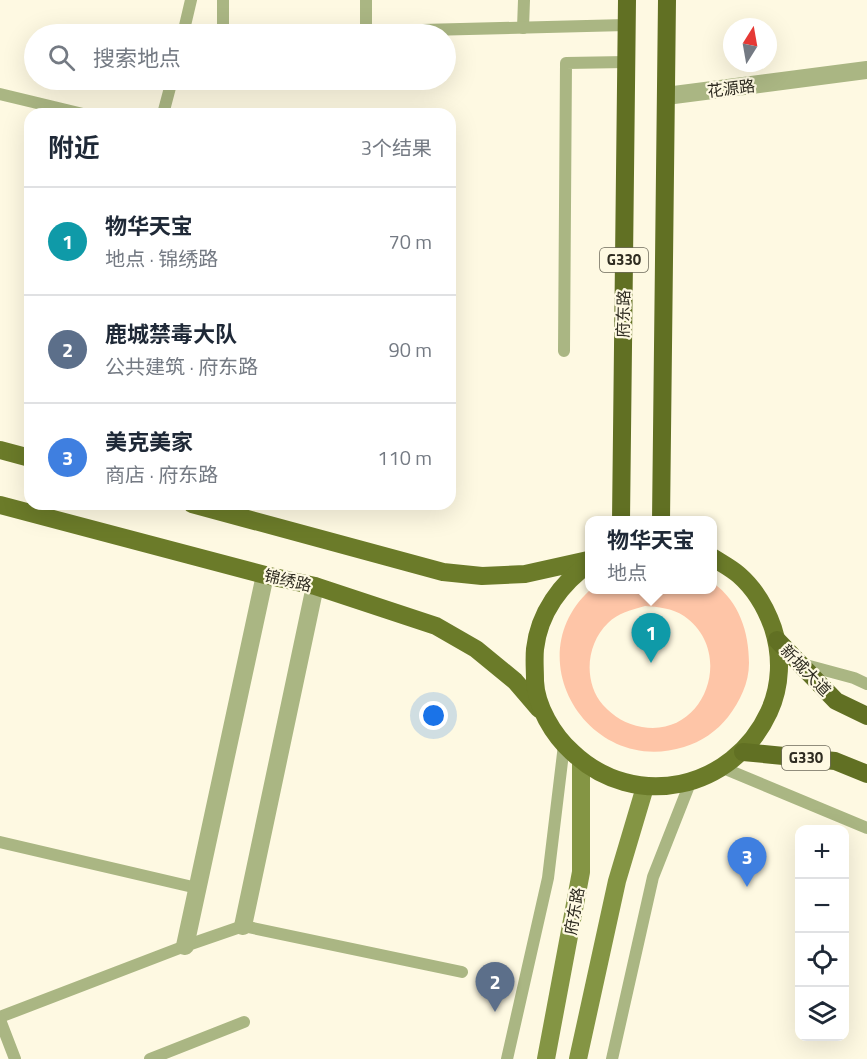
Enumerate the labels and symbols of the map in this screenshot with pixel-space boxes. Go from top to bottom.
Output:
north arrow [723,18,777,72]
street label: 花源路 [706,73,756,103]
road number: G330 [600,248,648,272]
street label: 府东路 [611,290,635,338]
street label: 锦绣路 [262,563,314,597]
pin: 1 [632,614,670,663]
street label: 新城大道 [775,639,837,701]
your location [419,701,448,730]
road number: G330 [782,746,830,770]
pin: 3 [728,838,766,887]
street label: 府东路 [558,885,590,937]
pin: 2 [476,962,514,1012]

